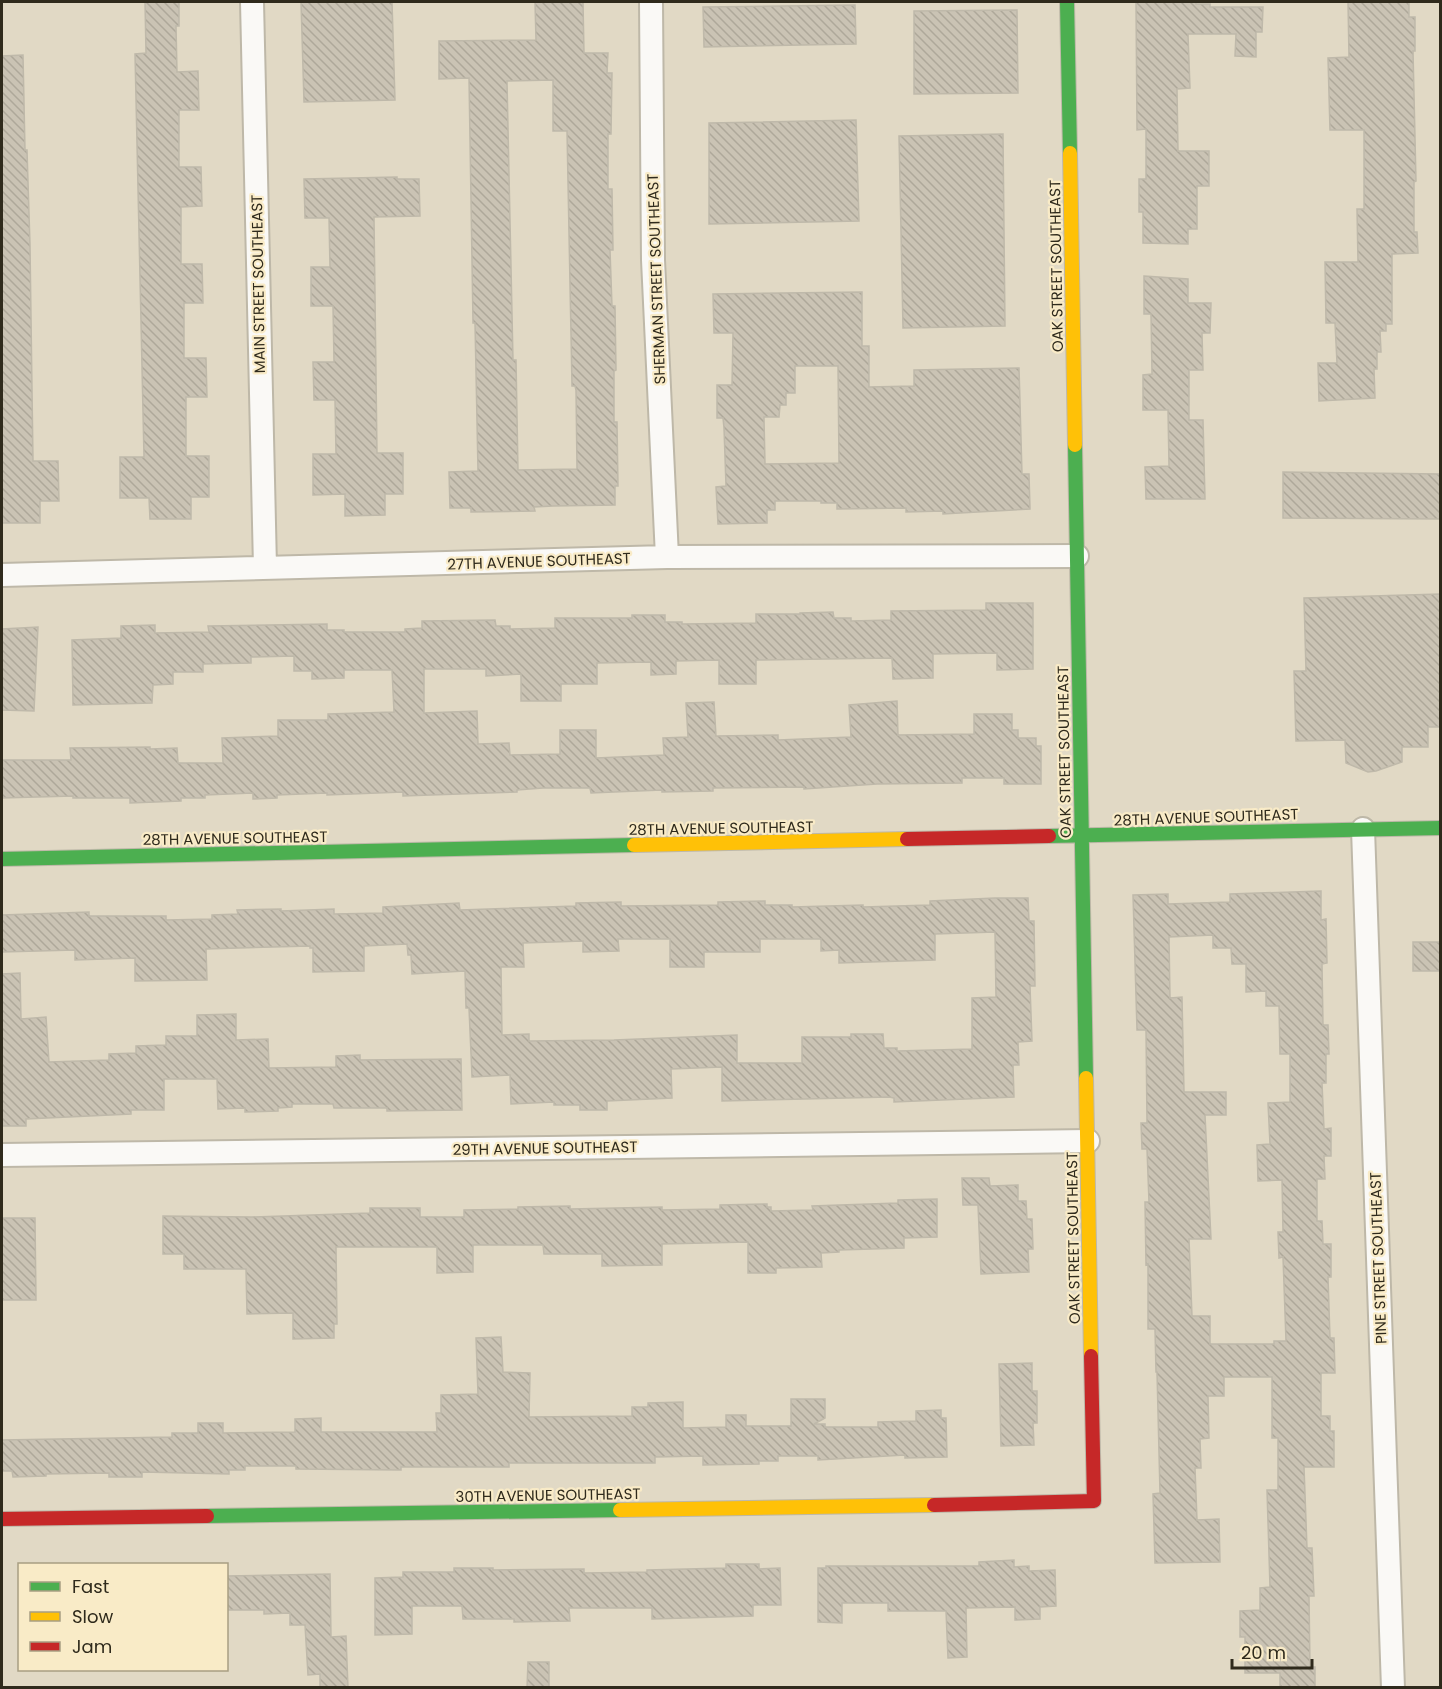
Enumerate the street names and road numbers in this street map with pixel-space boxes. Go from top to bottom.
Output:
street label: SHERMAN STREET SOUTHEAST [642,173,670,385]
street label: OAK STREET SOUTHEAST [1044,180,1068,352]
street label: MAIN STREET SOUTHEAST [246,194,270,374]
street label: 27TH AVENUE SOUTHEAST [447,547,631,575]
street label: OAK STREET SOUTHEAST [1052,666,1076,838]
street label: 28TH AVENUE SOUTHEAST [1113,803,1299,831]
street label: 28TH AVENUE SOUTHEAST [628,816,814,840]
street label: 28TH AVENUE SOUTHEAST [142,826,328,850]
street label: 29TH AVENUE SOUTHEAST [452,1136,638,1160]
street label: OAK STREET SOUTHEAST [1061,1152,1085,1324]
street label: PINE STREET SOUTHEAST [1365,1172,1391,1344]
street label: 30TH AVENUE SOUTHEAST [455,1483,641,1507]

